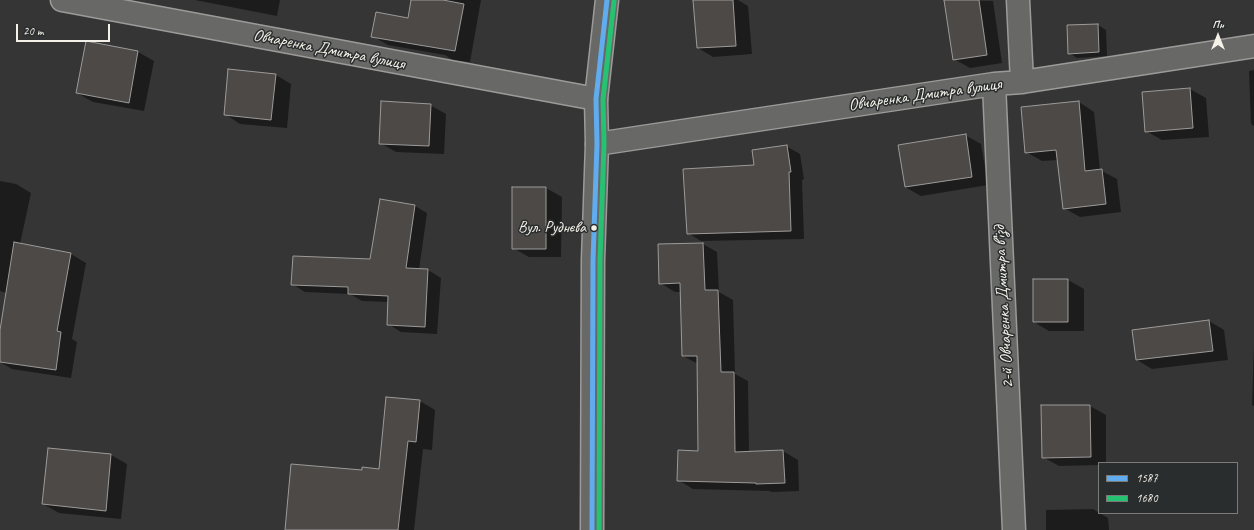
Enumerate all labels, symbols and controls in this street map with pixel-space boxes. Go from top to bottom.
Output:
scale bar [18,16,112,42]
north arrow [1198,16,1238,56]
text: Пн [1212,17,1224,31]
text: 20 m [23,23,43,39]
street label: Овчаренка Дмитра вулиця [251,25,407,75]
street label: Овчаренка Дмитра вулиця [847,74,1003,116]
place label: Вул. Руднєва [518,218,586,238]
marker: Вул. Руднєва [589,223,599,233]
street label: 2-й Овчаренка Дмитра в’їзд [990,225,1018,389]
legend [1098,462,1238,514]
text: 1587 [1136,470,1158,486]
text: 1680 [1136,490,1158,506]

